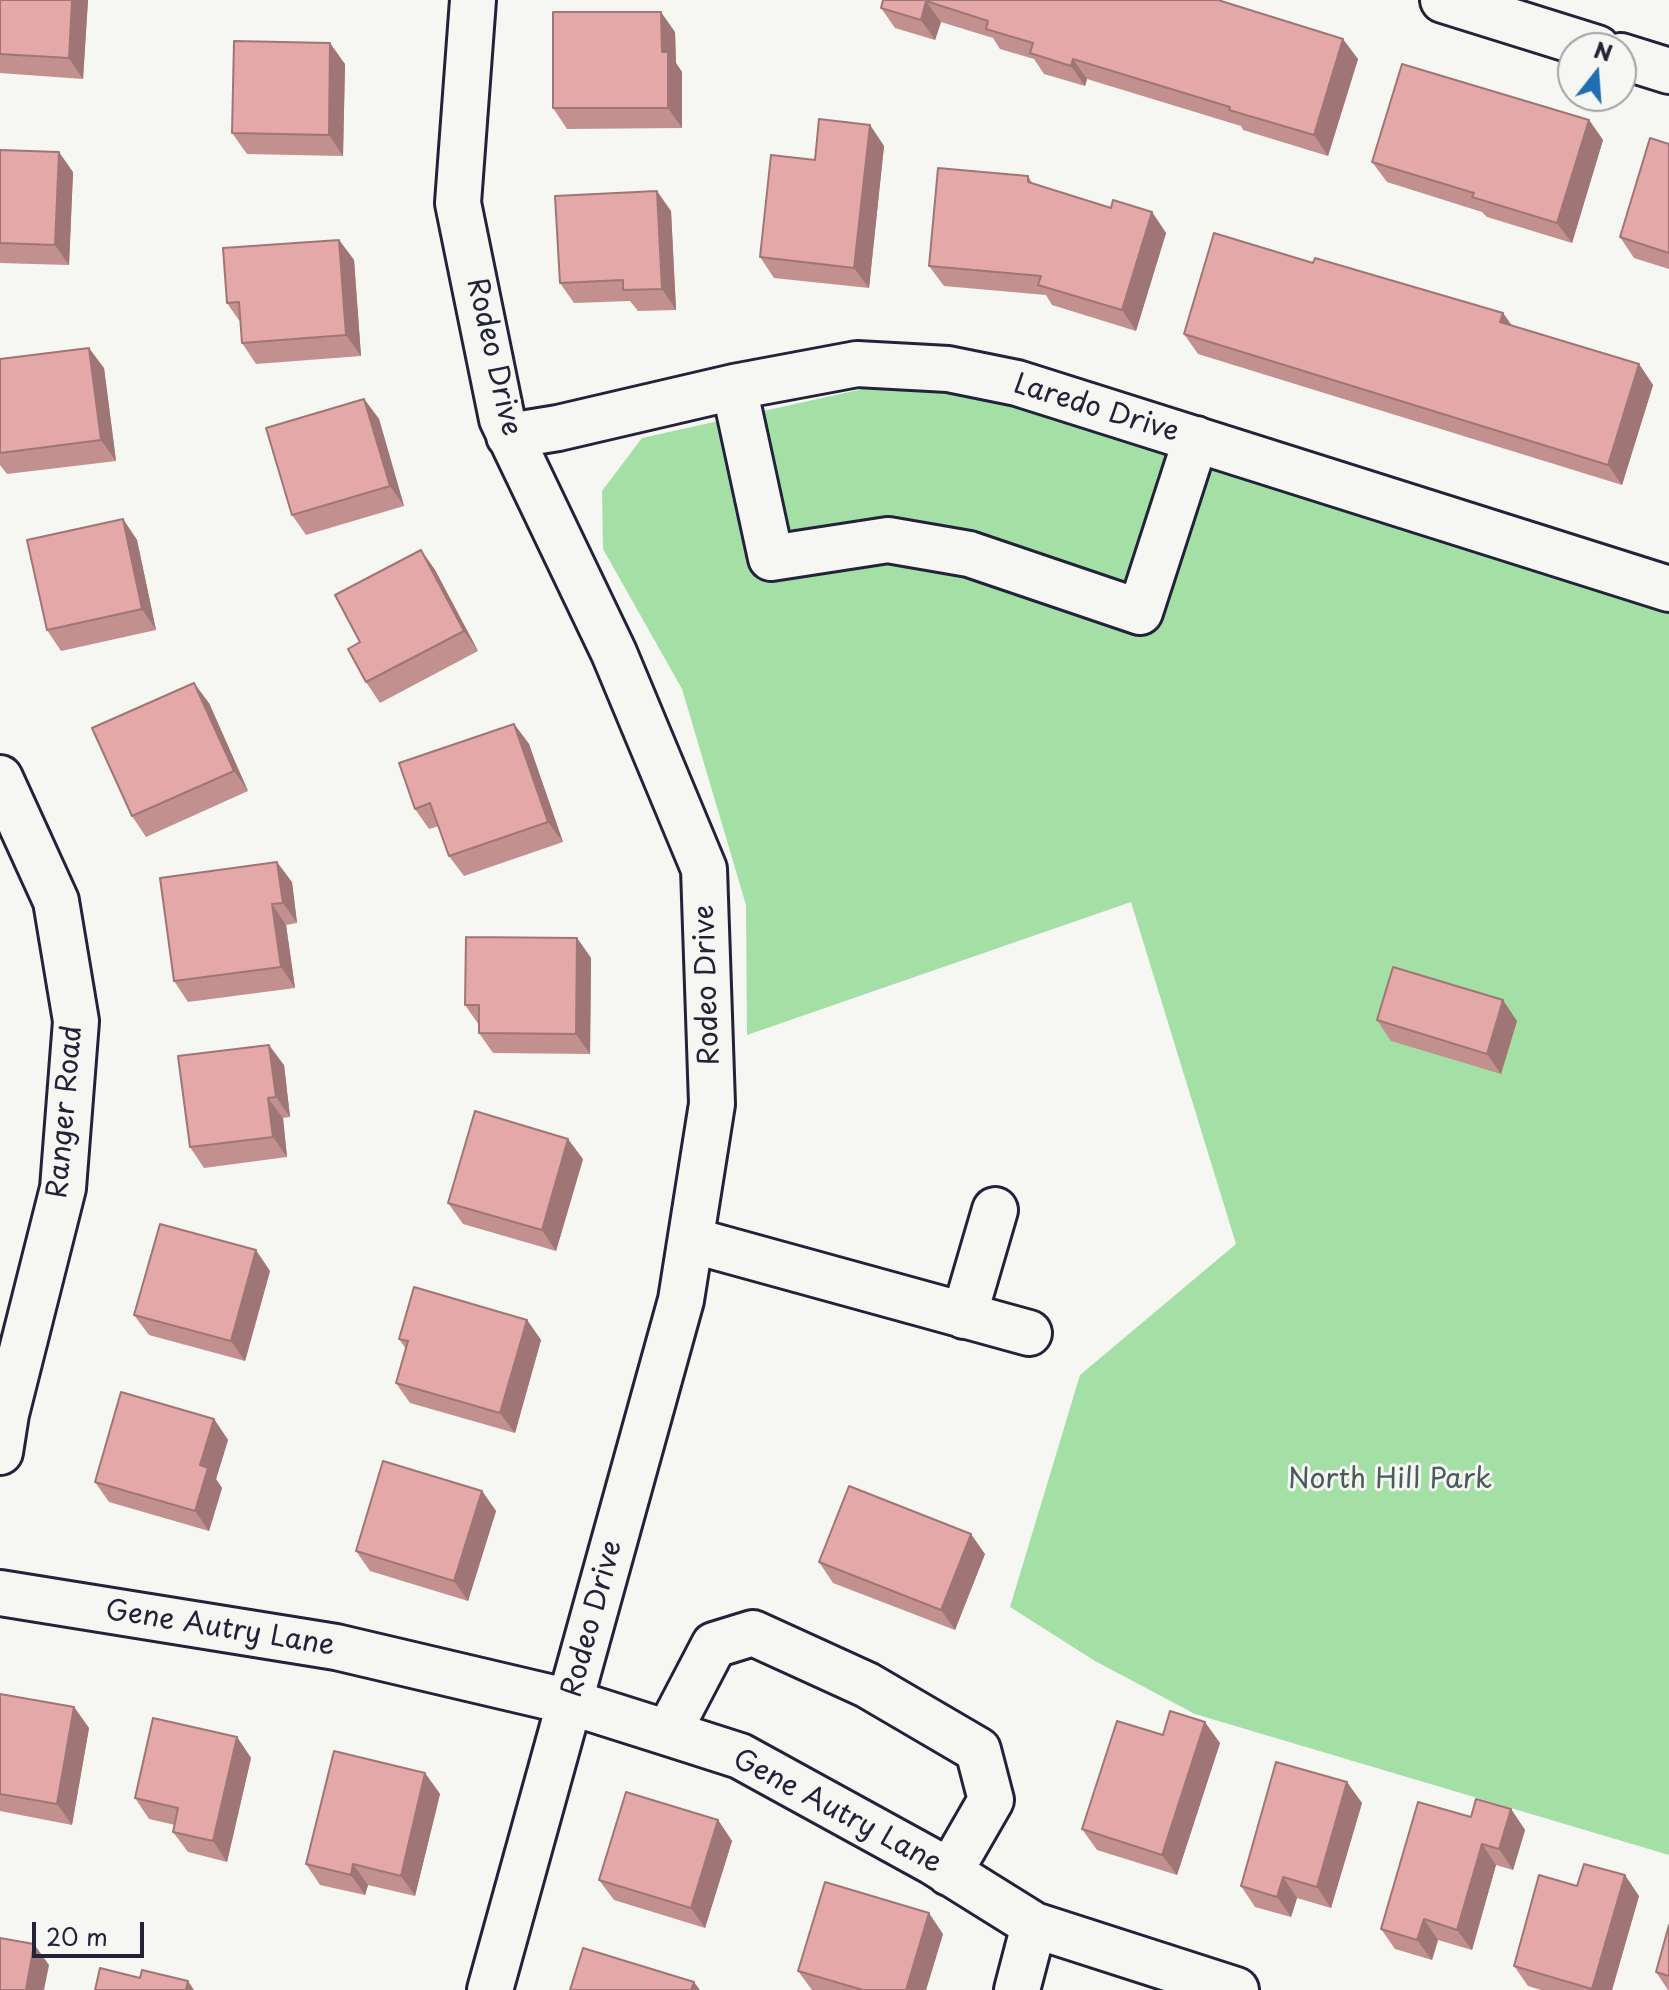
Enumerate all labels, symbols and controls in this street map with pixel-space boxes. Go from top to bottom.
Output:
north arrow [1557,32,1637,112]
text: N [1590,32,1617,69]
street label: Rodeo Drive [459,275,527,439]
street label: Laredo Drive [1009,368,1183,450]
street label: Rodeo Drive [688,904,728,1066]
street label: Ranger Road [42,1024,90,1200]
park label: North Hill Park [1288,1463,1492,1497]
street label: Rodeo Drive [556,1537,630,1701]
street label: Gene Autry Lane [103,1594,337,1664]
street label: Gene Autry Lane [727,1743,947,1881]
scale bar [36,1906,148,1956]
text: 20 m [46,1918,108,1954]

